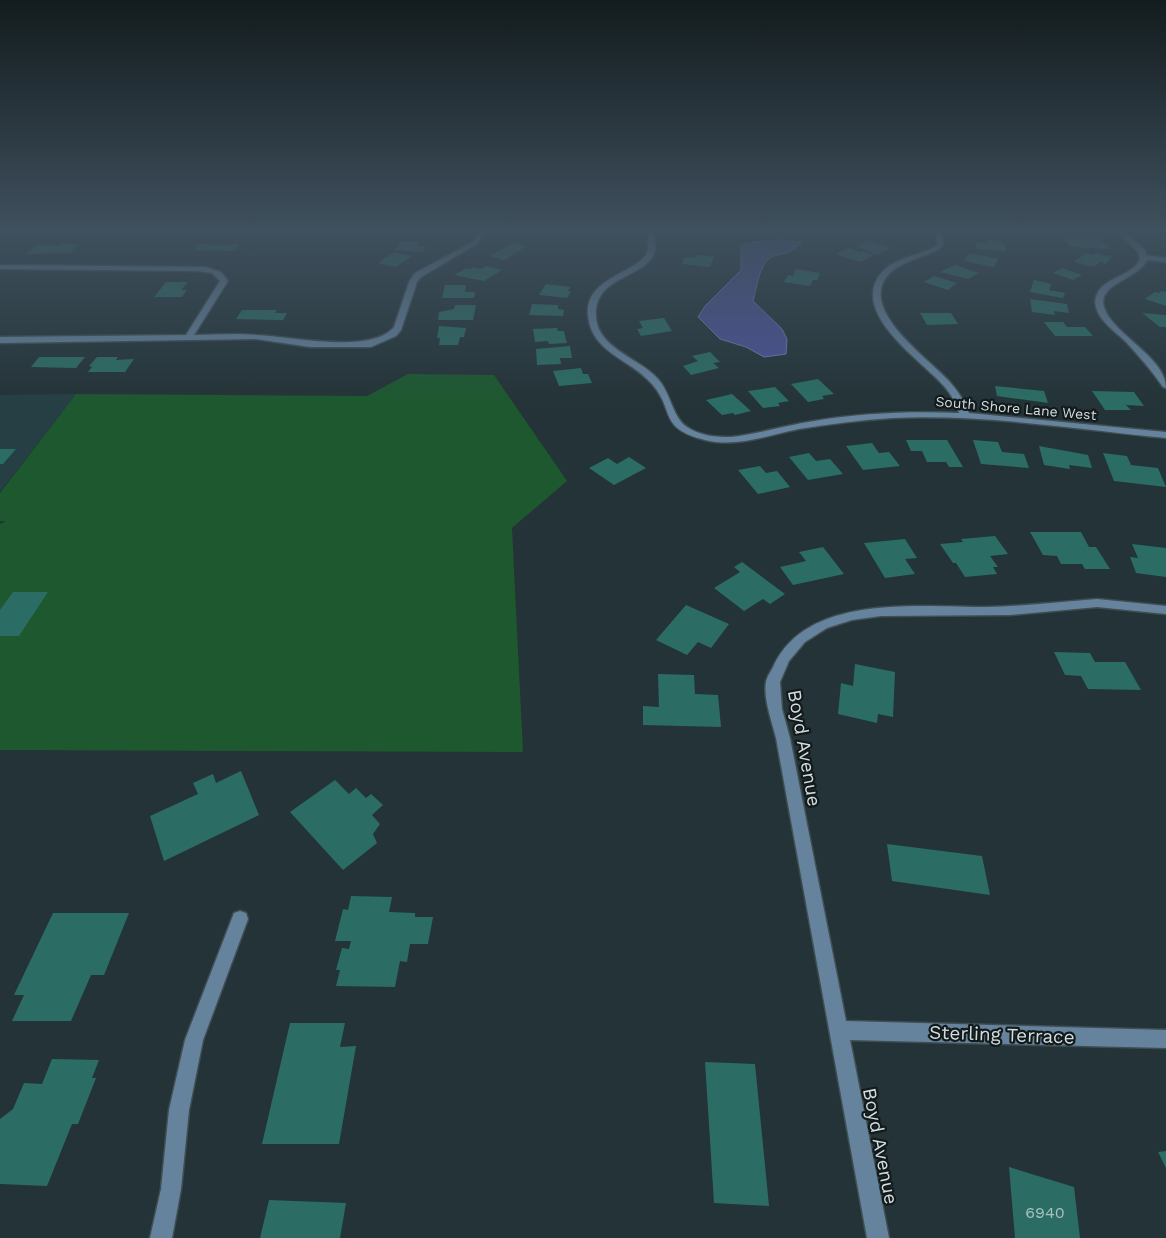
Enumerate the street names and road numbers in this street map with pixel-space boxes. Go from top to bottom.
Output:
street label: South Shore Lane West [935,393,1097,423]
street label: Boyd Avenue [783,688,826,808]
street label: Sterling Terrace [929,1020,1075,1049]
street label: Boyd Avenue [858,1086,903,1206]

